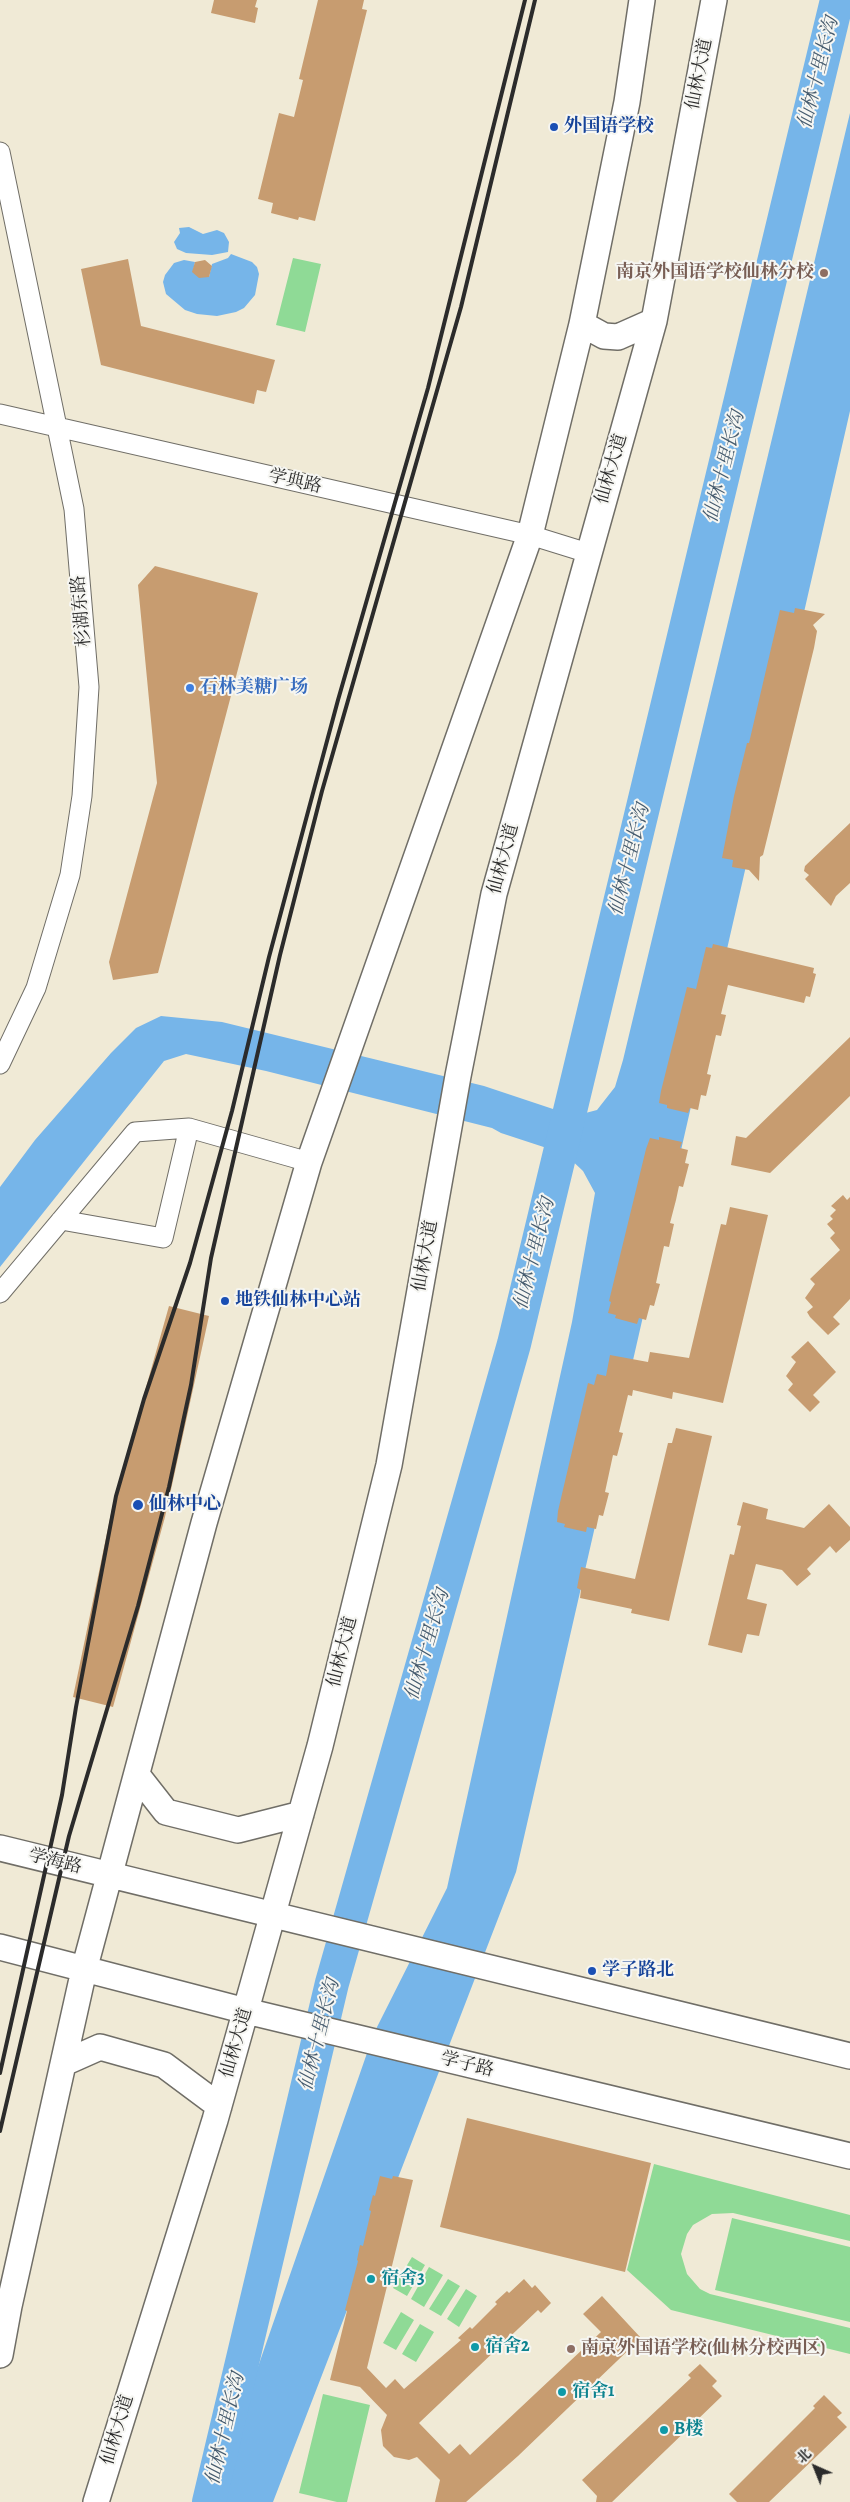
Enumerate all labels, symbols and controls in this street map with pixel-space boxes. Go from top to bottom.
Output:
water label: 仙林十里长沟 [794,15,844,131]
street label: 仙林大道 [683,37,717,111]
place label: 外国语学校 [564,116,654,138]
marker: 外国语学校 [548,121,560,133]
place label: 南京外国语学校仙林分校 [616,262,814,284]
marker: 南京外国语学校仙林分校 [818,267,830,279]
water label: 仙林十里长沟 [700,409,750,525]
street label: 仙林大道 [592,431,632,507]
street label: 学典路 [266,465,324,499]
street label: 杉湖东路 [68,574,96,648]
place label: 石林美糖广场 [200,677,308,699]
marker: 石林美糖广场 [184,682,196,694]
water label: 仙林十里长沟 [605,802,655,918]
street label: 仙林大道 [484,821,524,897]
water label: 仙林十里长沟 [510,1196,560,1312]
street label: 仙林大道 [409,1219,443,1293]
place label: 地铁仙林中心站 [235,1290,361,1312]
marker: 地铁仙林中心站 [219,1295,231,1307]
place label: 仙林中心 [149,1494,221,1516]
marker: 仙林中心 [131,1498,145,1512]
water label: 仙林十里长沟 [401,1587,455,1703]
street label: 仙林大道 [324,1614,362,1690]
street label: 学海路 [26,1845,84,1879]
place label: 学子路北 [602,1960,674,1982]
marker: 学子路北 [586,1965,598,1977]
water label: 仙林十里长沟 [295,1977,345,2093]
street label: 仙林大道 [217,2005,257,2081]
street label: 学子路 [438,2048,496,2082]
place label: 宿舍3 [381,2268,425,2290]
marker: 宿舍3 [365,2273,377,2285]
place label: 宿舍2 [485,2336,530,2358]
place label: 南京外国语学校(仙林分校西区) [581,2338,825,2360]
marker: 宿舍2 [469,2341,481,2353]
marker: 南京外国语学校(仙林分校西区) [565,2343,577,2355]
water label: 仙林十里长沟 [202,2371,250,2487]
place label: 宿舍1 [572,2381,614,2403]
marker: 宿舍1 [556,2386,568,2398]
street label: 仙林大道 [97,2392,139,2468]
place label: B楼 [674,2419,703,2441]
marker: B楼 [658,2424,670,2436]
north arrow [790,2442,840,2492]
text: 北 [793,2444,816,2468]

